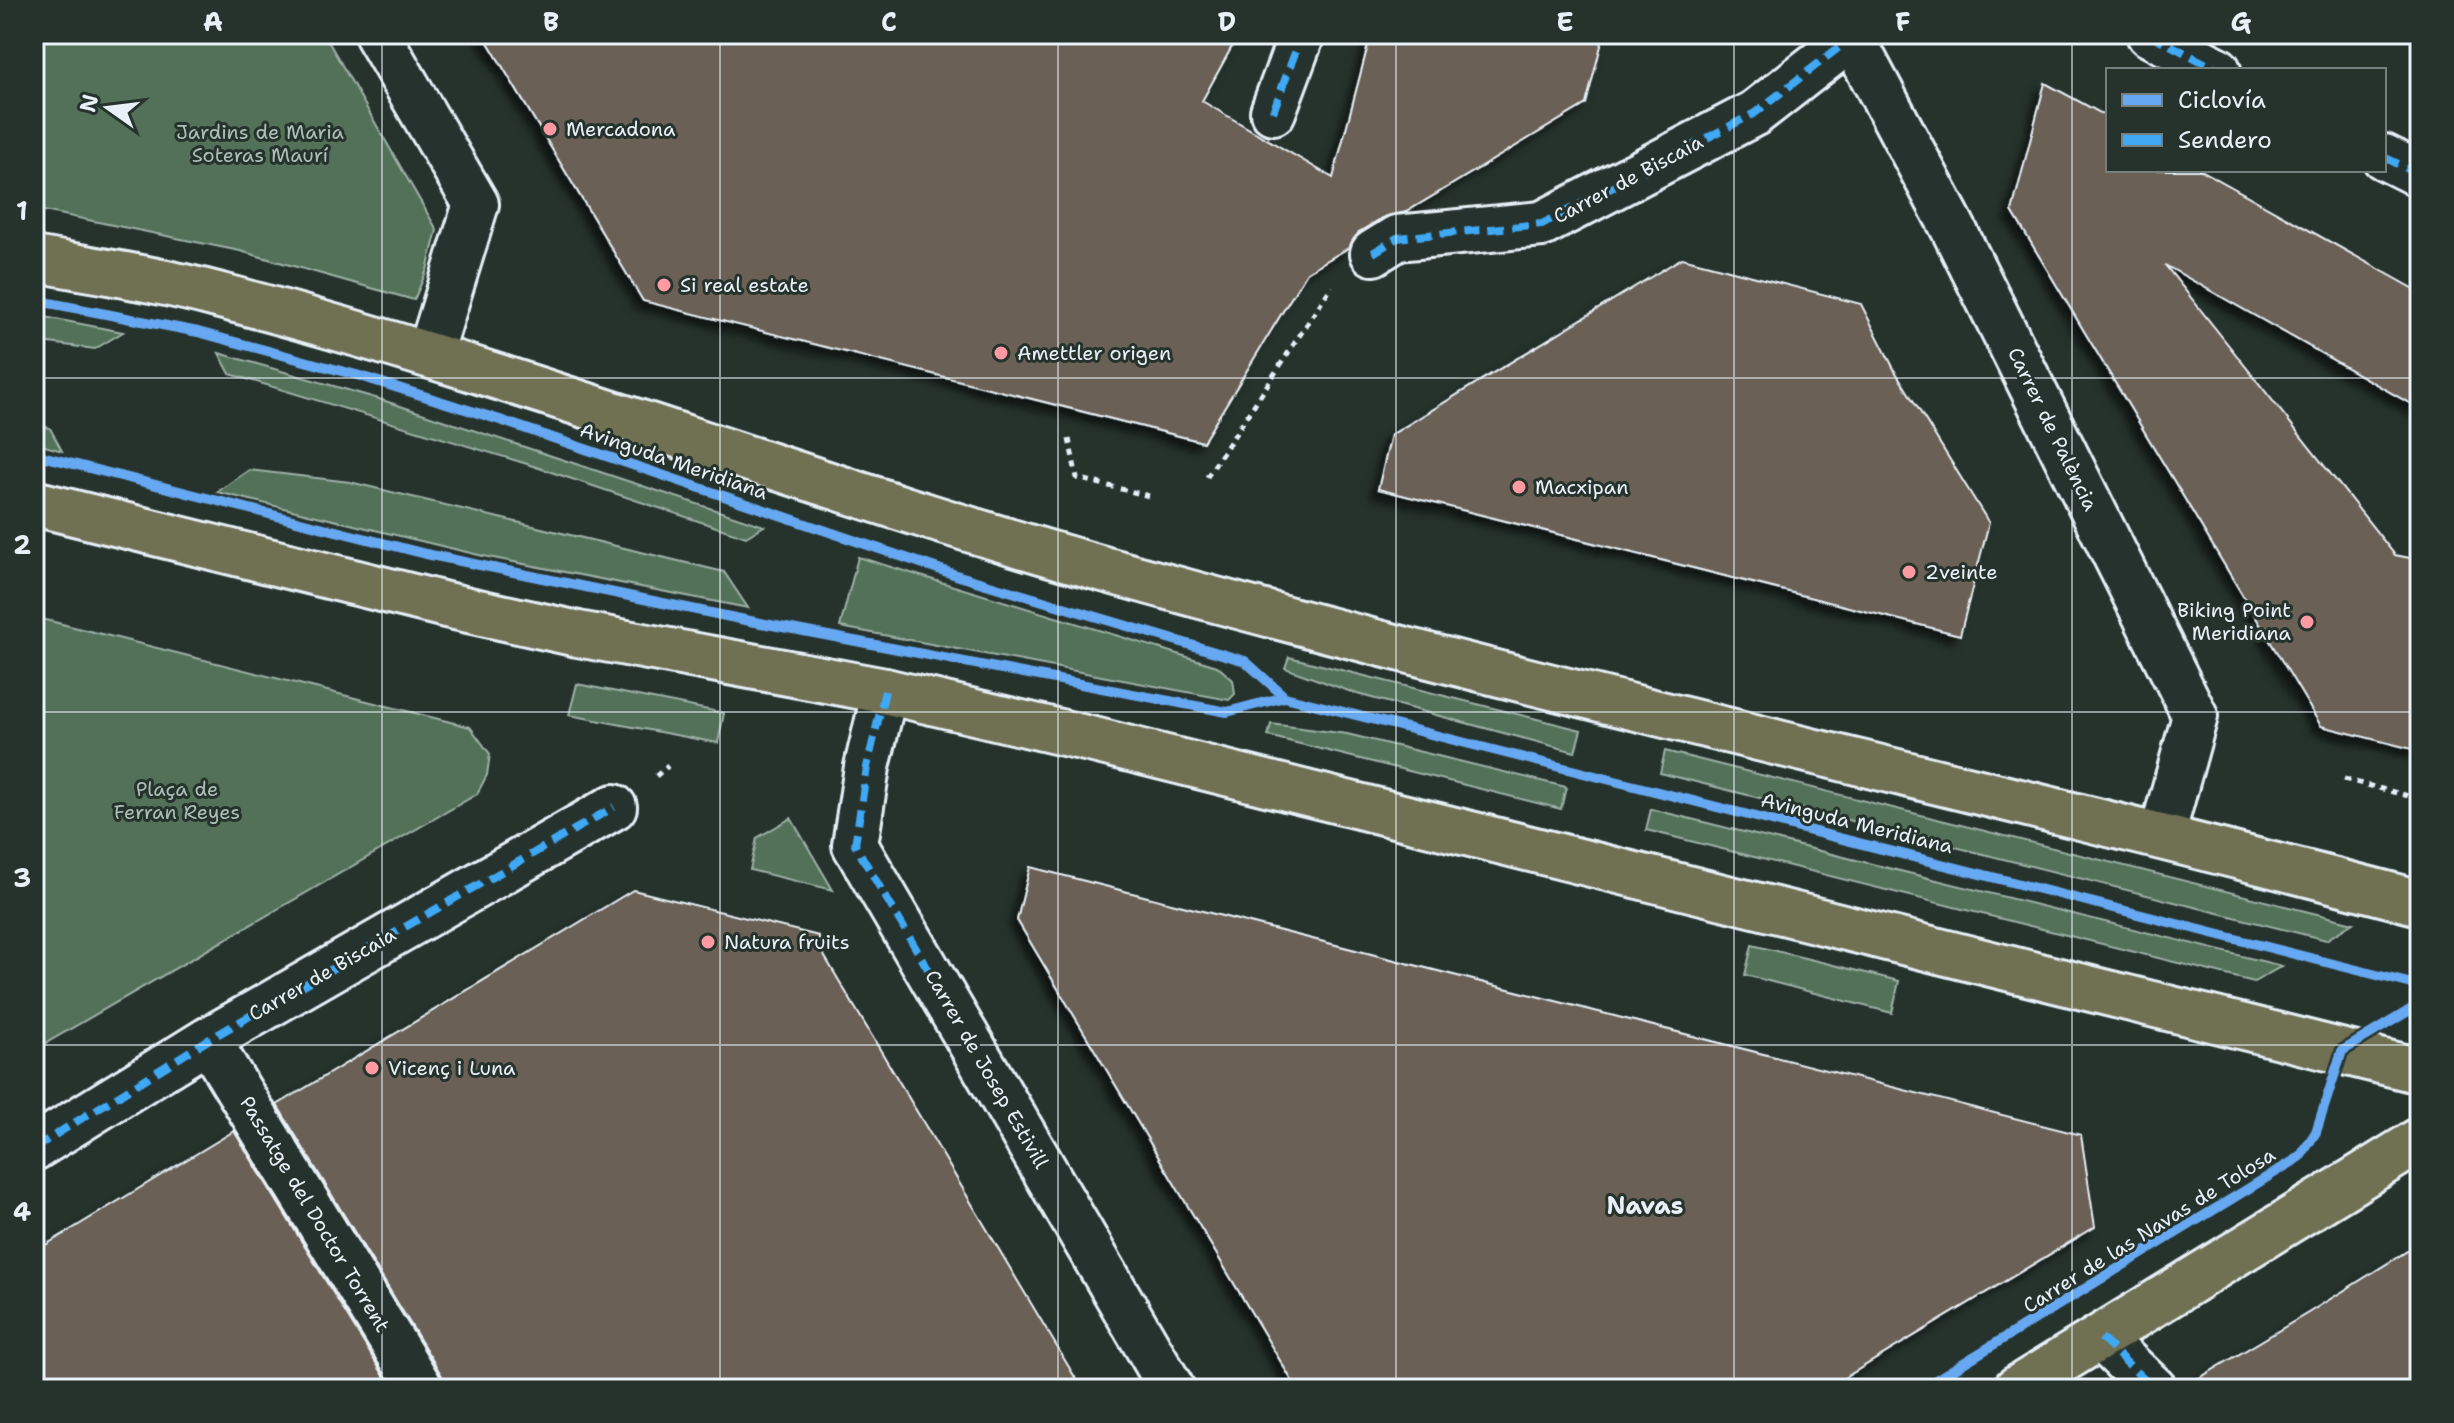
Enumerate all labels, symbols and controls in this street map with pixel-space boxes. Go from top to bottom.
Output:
text: A [203,4,223,39]
text: B [543,4,559,39]
text: C [881,4,897,39]
text: D [1218,4,1236,39]
text: E [1556,4,1574,39]
text: F [1895,4,1911,39]
text: G [2231,4,2252,39]
north arrow [68,68,148,148]
legend [2106,68,2386,172]
text: Ciclovía [2178,84,2266,116]
text: N [73,91,105,115]
place label: Mercadona [566,116,676,142]
park label: Jardins de Maria Soteras Maurí [176,119,345,168]
marker: Mercadona [541,120,559,138]
text: Sendero [2178,124,2272,156]
street label: Carrer de Biscaia [1549,128,1708,229]
text: 1 [16,193,28,228]
place label: Si real estate [680,272,809,298]
marker: Si real estate [655,276,673,294]
place label: Amettler origen [1017,340,1171,366]
street label: Carrer de Palència [2002,343,2104,515]
marker: Amettler origen [992,344,1010,362]
street label: Avinguda Meridiana [577,417,772,506]
place label: Macxipan [1535,474,1628,500]
marker: Macxipan [1510,478,1528,496]
text: 2 [13,527,31,562]
place label: 2veinte [1925,559,1997,585]
marker: 2veinte [1900,563,1918,581]
place label: Biking Point Meridiana [2177,597,2292,646]
marker: Biking Point Meridiana [2298,613,2316,631]
park label: Plaça de Ferran Reyes [114,776,240,825]
street label: Avinguda Meridiana [1758,787,1956,860]
text: 3 [13,860,31,895]
street label: Carrer de Biscaia [244,921,401,1027]
place label: Natura fruits [724,929,850,955]
marker: Natura fruits [699,933,717,951]
street label: Carrer de Josep Estivill [919,965,1055,1173]
place label: Vicenç i Luna [388,1055,516,1081]
marker: Vicenç i Luna [363,1059,381,1077]
street label: Passatge del Doctor Torrent [234,1091,396,1337]
street label: Carrer de las Navas de Tolosa [2018,1141,2280,1319]
district label: Navas [1607,1190,1683,1222]
text: 4 [13,1194,31,1229]

